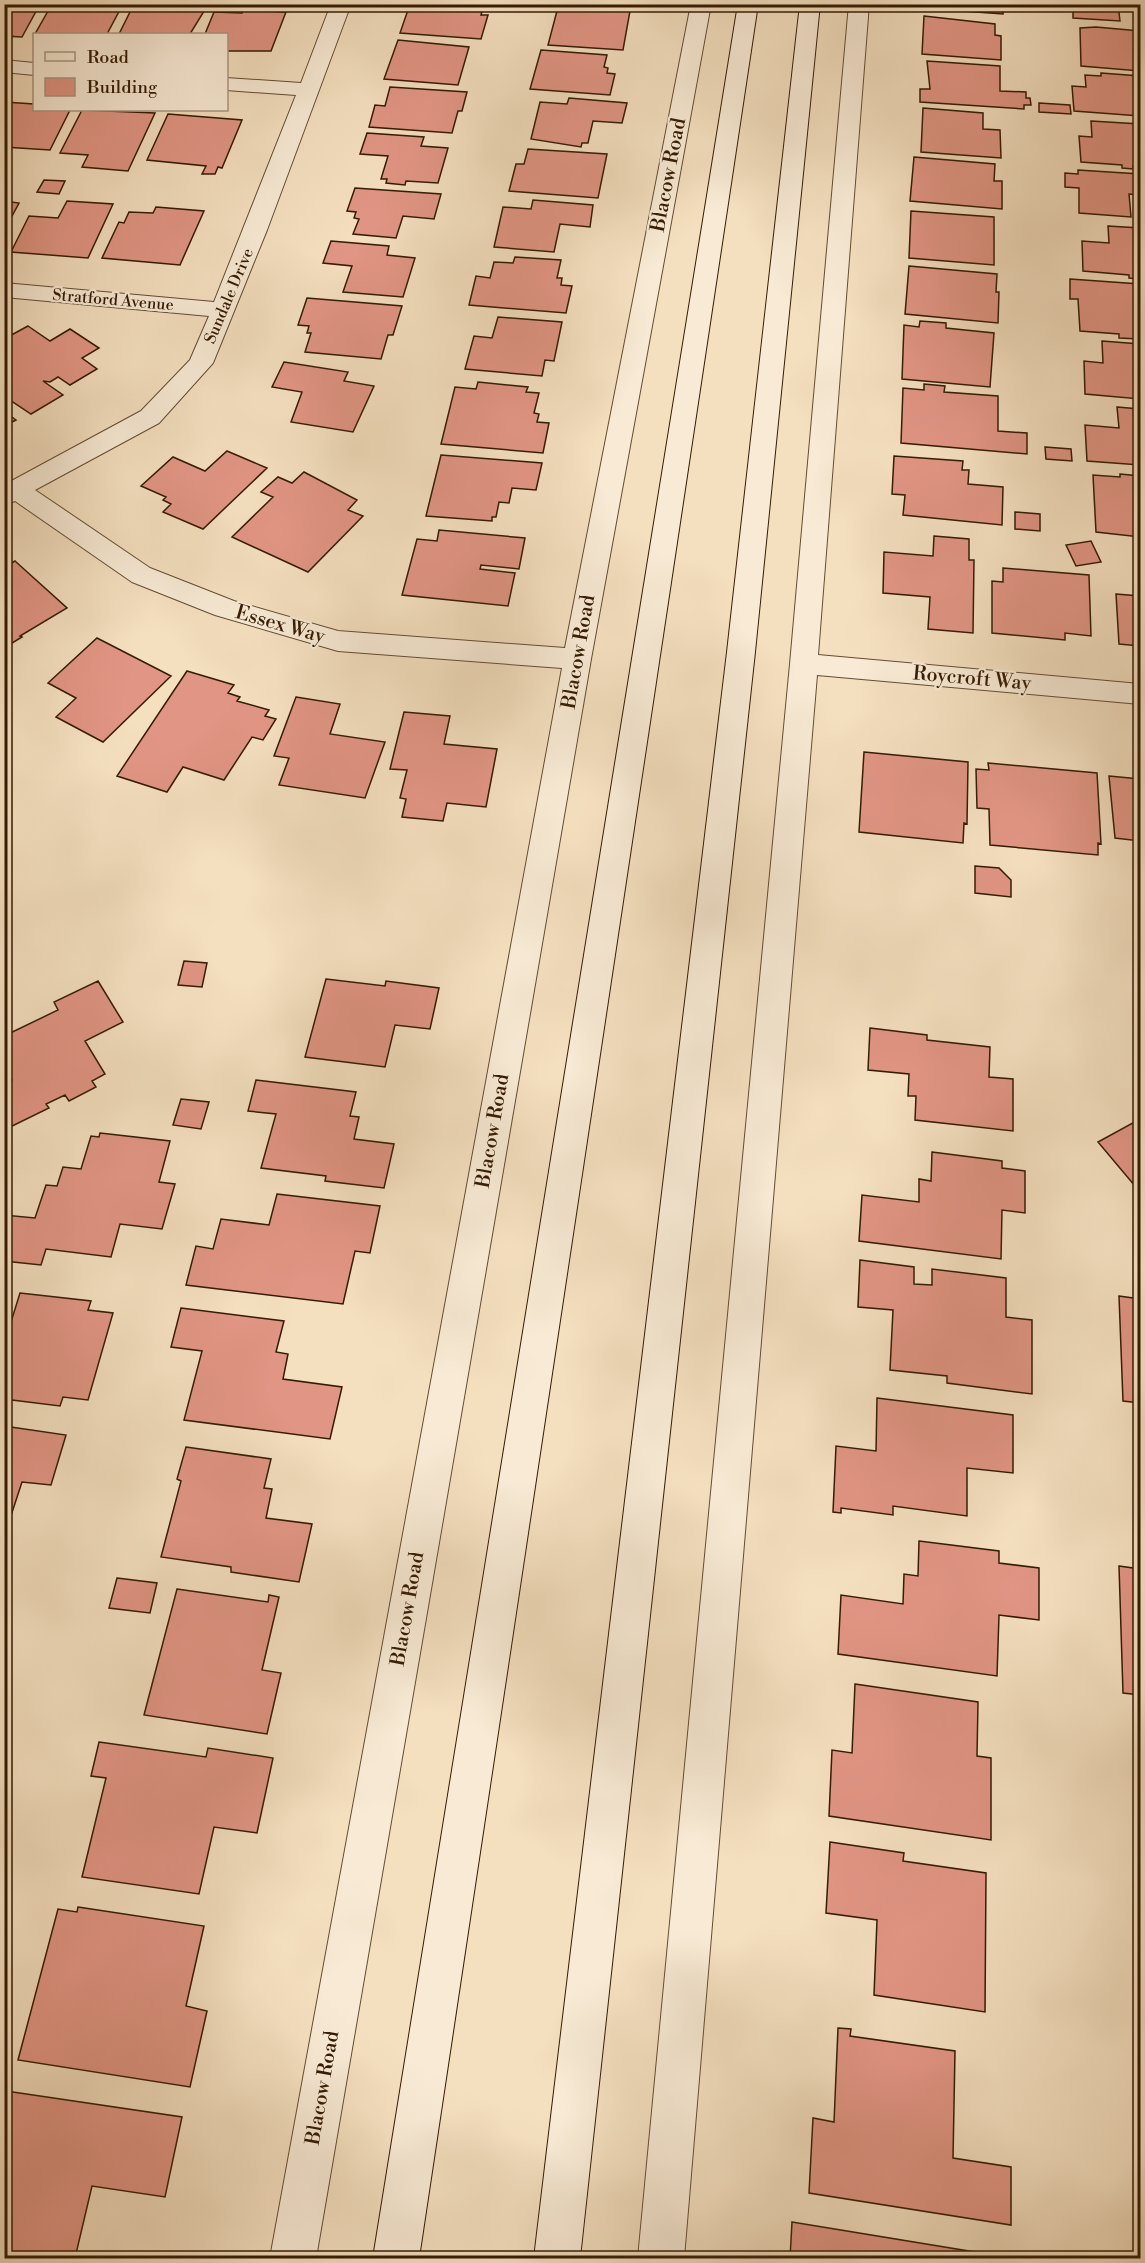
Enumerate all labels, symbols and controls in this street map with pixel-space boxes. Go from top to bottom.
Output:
legend [33,33,228,111]
text: Road [87,46,130,69]
text: Building [86,76,158,99]
street label: Blacow Road [646,115,692,235]
street label: Sundale Drive [200,245,258,347]
street label: Stratford Avenue [51,285,175,315]
street label: Blacow Road [557,592,601,712]
street label: Essex Way [232,600,328,650]
street label: Roycroft Way [912,661,1033,697]
street label: Blacow Road [471,1071,515,1191]
street label: Blacow Road [386,1549,430,1669]
street label: Blacow Road [301,2028,345,2148]

